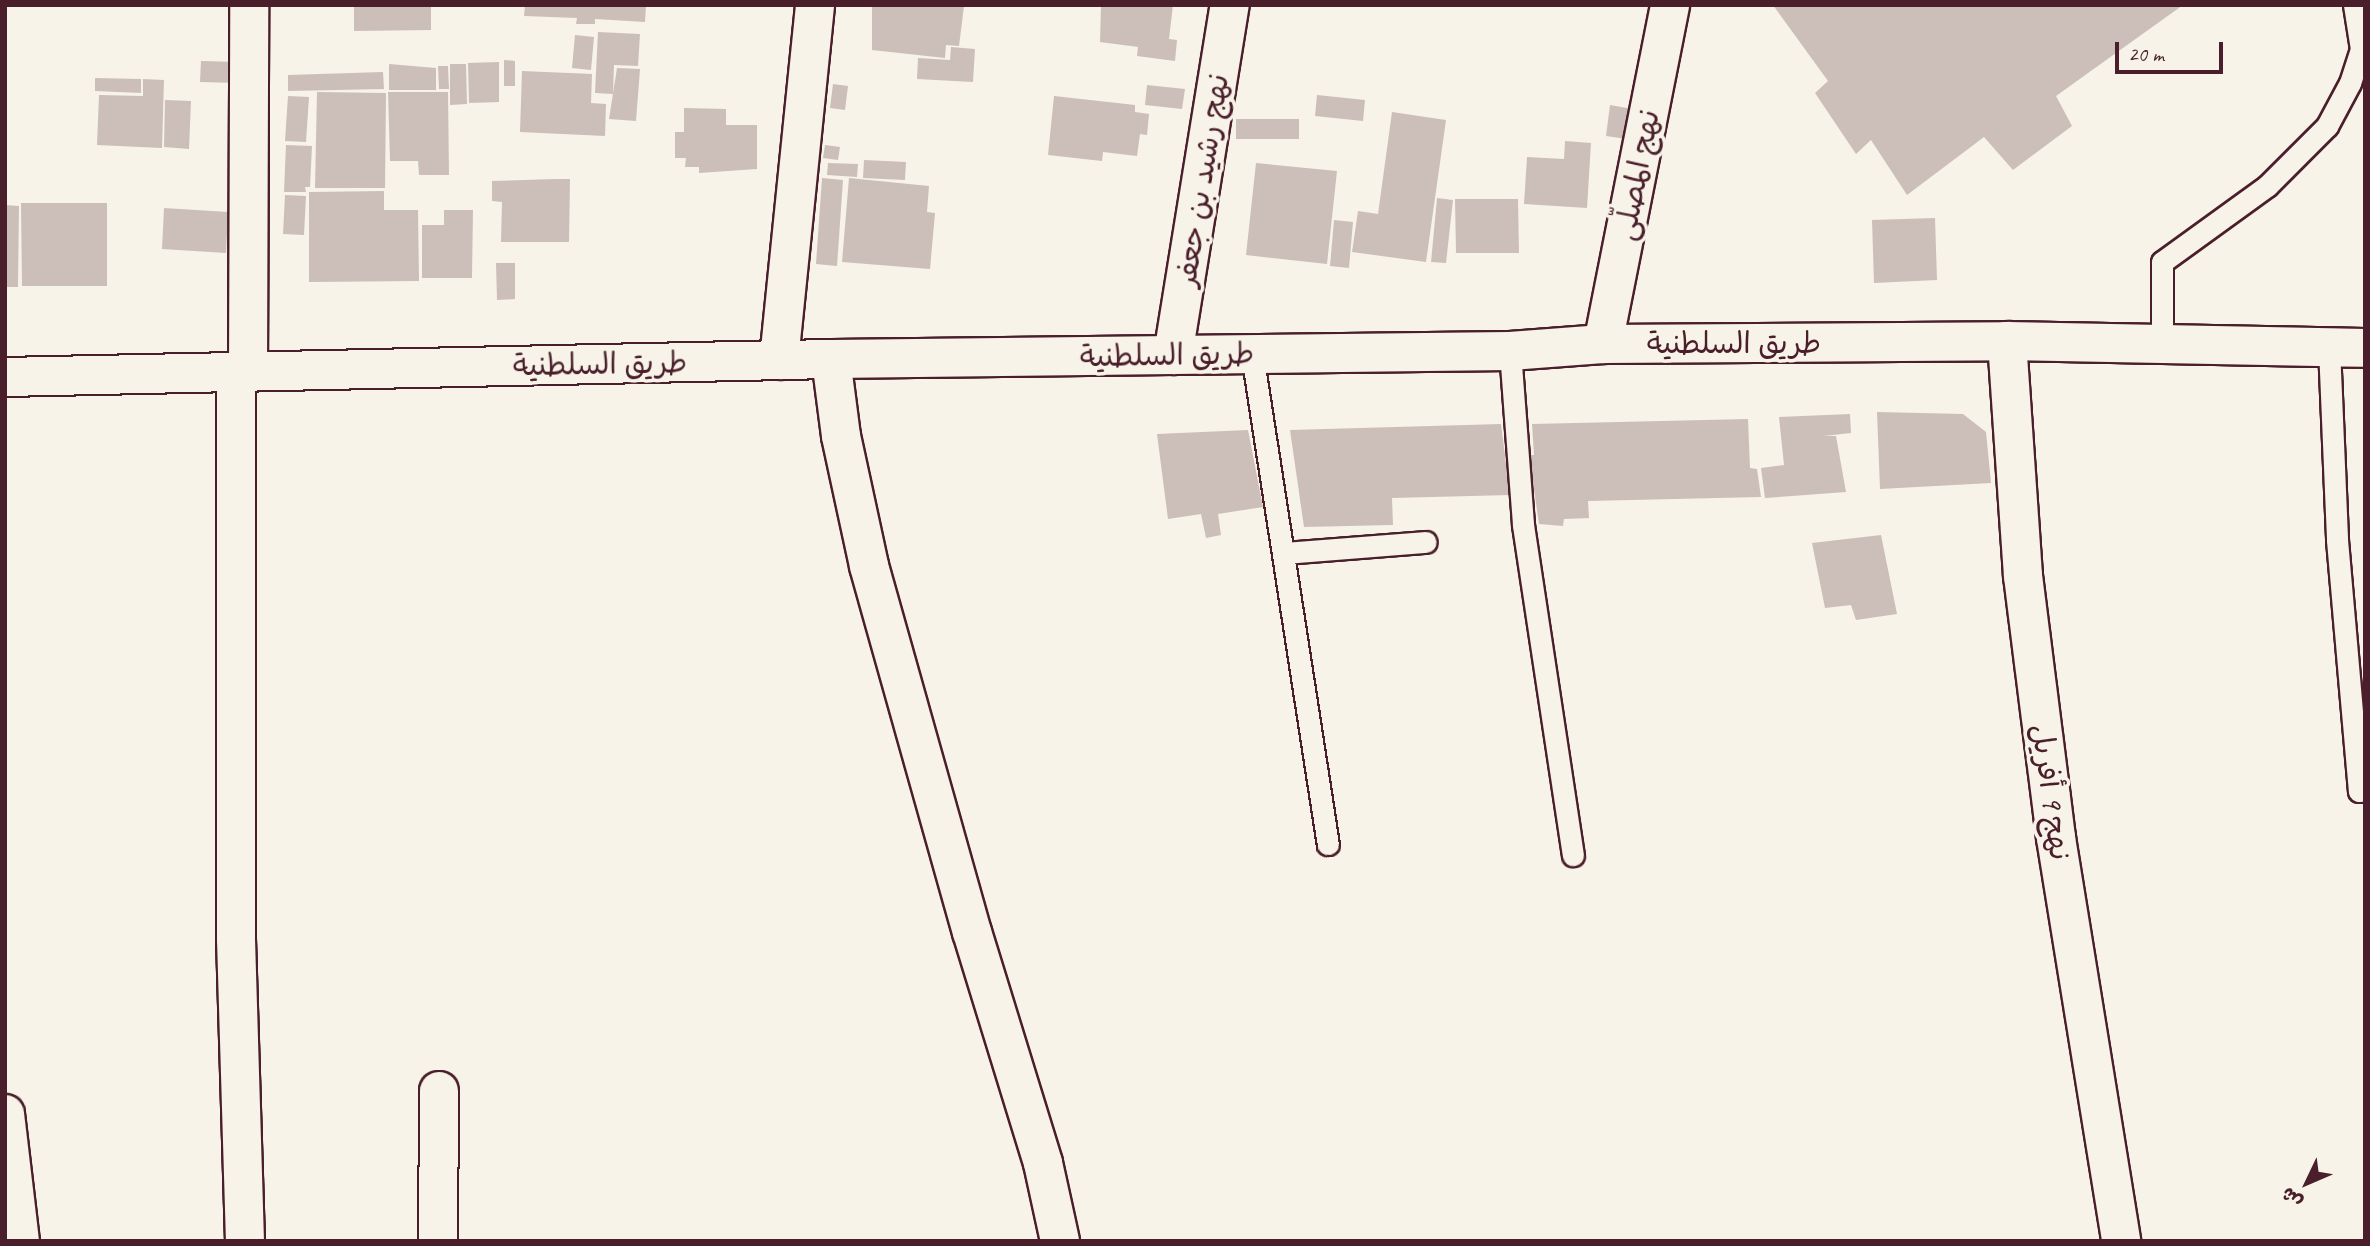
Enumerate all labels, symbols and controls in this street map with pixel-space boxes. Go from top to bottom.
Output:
scale bar [2118,28,2226,72]
text: 20 m [2128,41,2164,67]
street label: نهج رشيد بن جعفر [1167,71,1237,289]
street label: نهج المصلّى [1607,106,1667,244]
street label: طريق السلطنية [1647,325,1821,361]
street label: طريق السلطنية [1080,335,1254,375]
street label: طريق السلطنية [513,344,687,384]
street label: نهج 9 أفريل [2024,722,2078,862]
north arrow [2272,1148,2342,1218]
text: ش [2276,1182,2308,1213]

